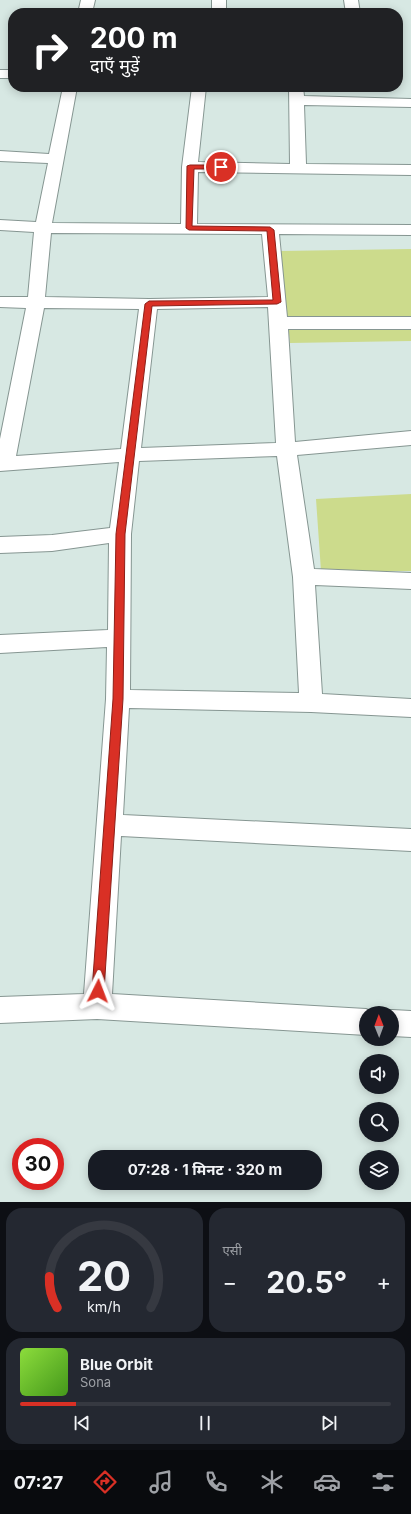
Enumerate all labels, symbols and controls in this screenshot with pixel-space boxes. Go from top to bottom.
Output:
text: 200 m [90,21,178,55]
icon: right [24,24,76,76]
text: दाएँ मुड़ें [90,55,140,76]
pin [204,150,238,184]
icon: arrive [210,156,232,178]
position arrow [77,970,119,1012]
north arrow [359,1006,399,1046]
map controls [359,1006,399,1190]
button: sound [359,1054,399,1094]
button: search [359,1102,399,1142]
speed limit sign: 30 [12,1138,64,1190]
button: layers [359,1150,399,1190]
text: 07:28 · 1 मिनट · 320 m [128,1160,282,1179]
text: एसी [223,1242,242,1258]
text: 20 [77,1251,131,1301]
text: 20.5° [266,1264,347,1300]
text: − [223,1269,237,1295]
text: + [376,1269,391,1295]
text: km/h [87,1298,121,1315]
text: Blue Orbit [80,1355,153,1374]
text: Sona [80,1374,111,1390]
icon: previous [71,1412,93,1434]
icon: pause [194,1412,216,1434]
icon: next [318,1412,340,1434]
icon: directions [91,1468,119,1496]
icon: music [147,1468,175,1496]
icon: phone [202,1468,230,1496]
icon: climate [258,1468,286,1496]
icon: car [313,1468,341,1496]
icon: filters [369,1468,397,1496]
text: 07:27 [14,1472,63,1493]

